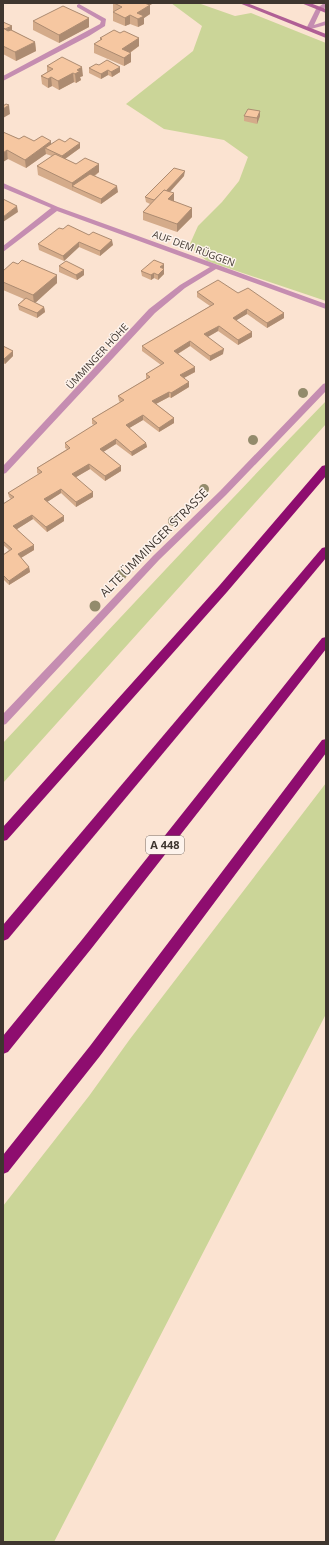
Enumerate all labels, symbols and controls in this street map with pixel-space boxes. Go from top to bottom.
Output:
street label: AUF DEM RÜGGEN [151,227,237,269]
street label: ÜMMINGER HÖHE [63,320,131,392]
street label: ALTE ÜMMINGER STRASSE [96,485,212,601]
road number: A 448 [146,836,184,854]

